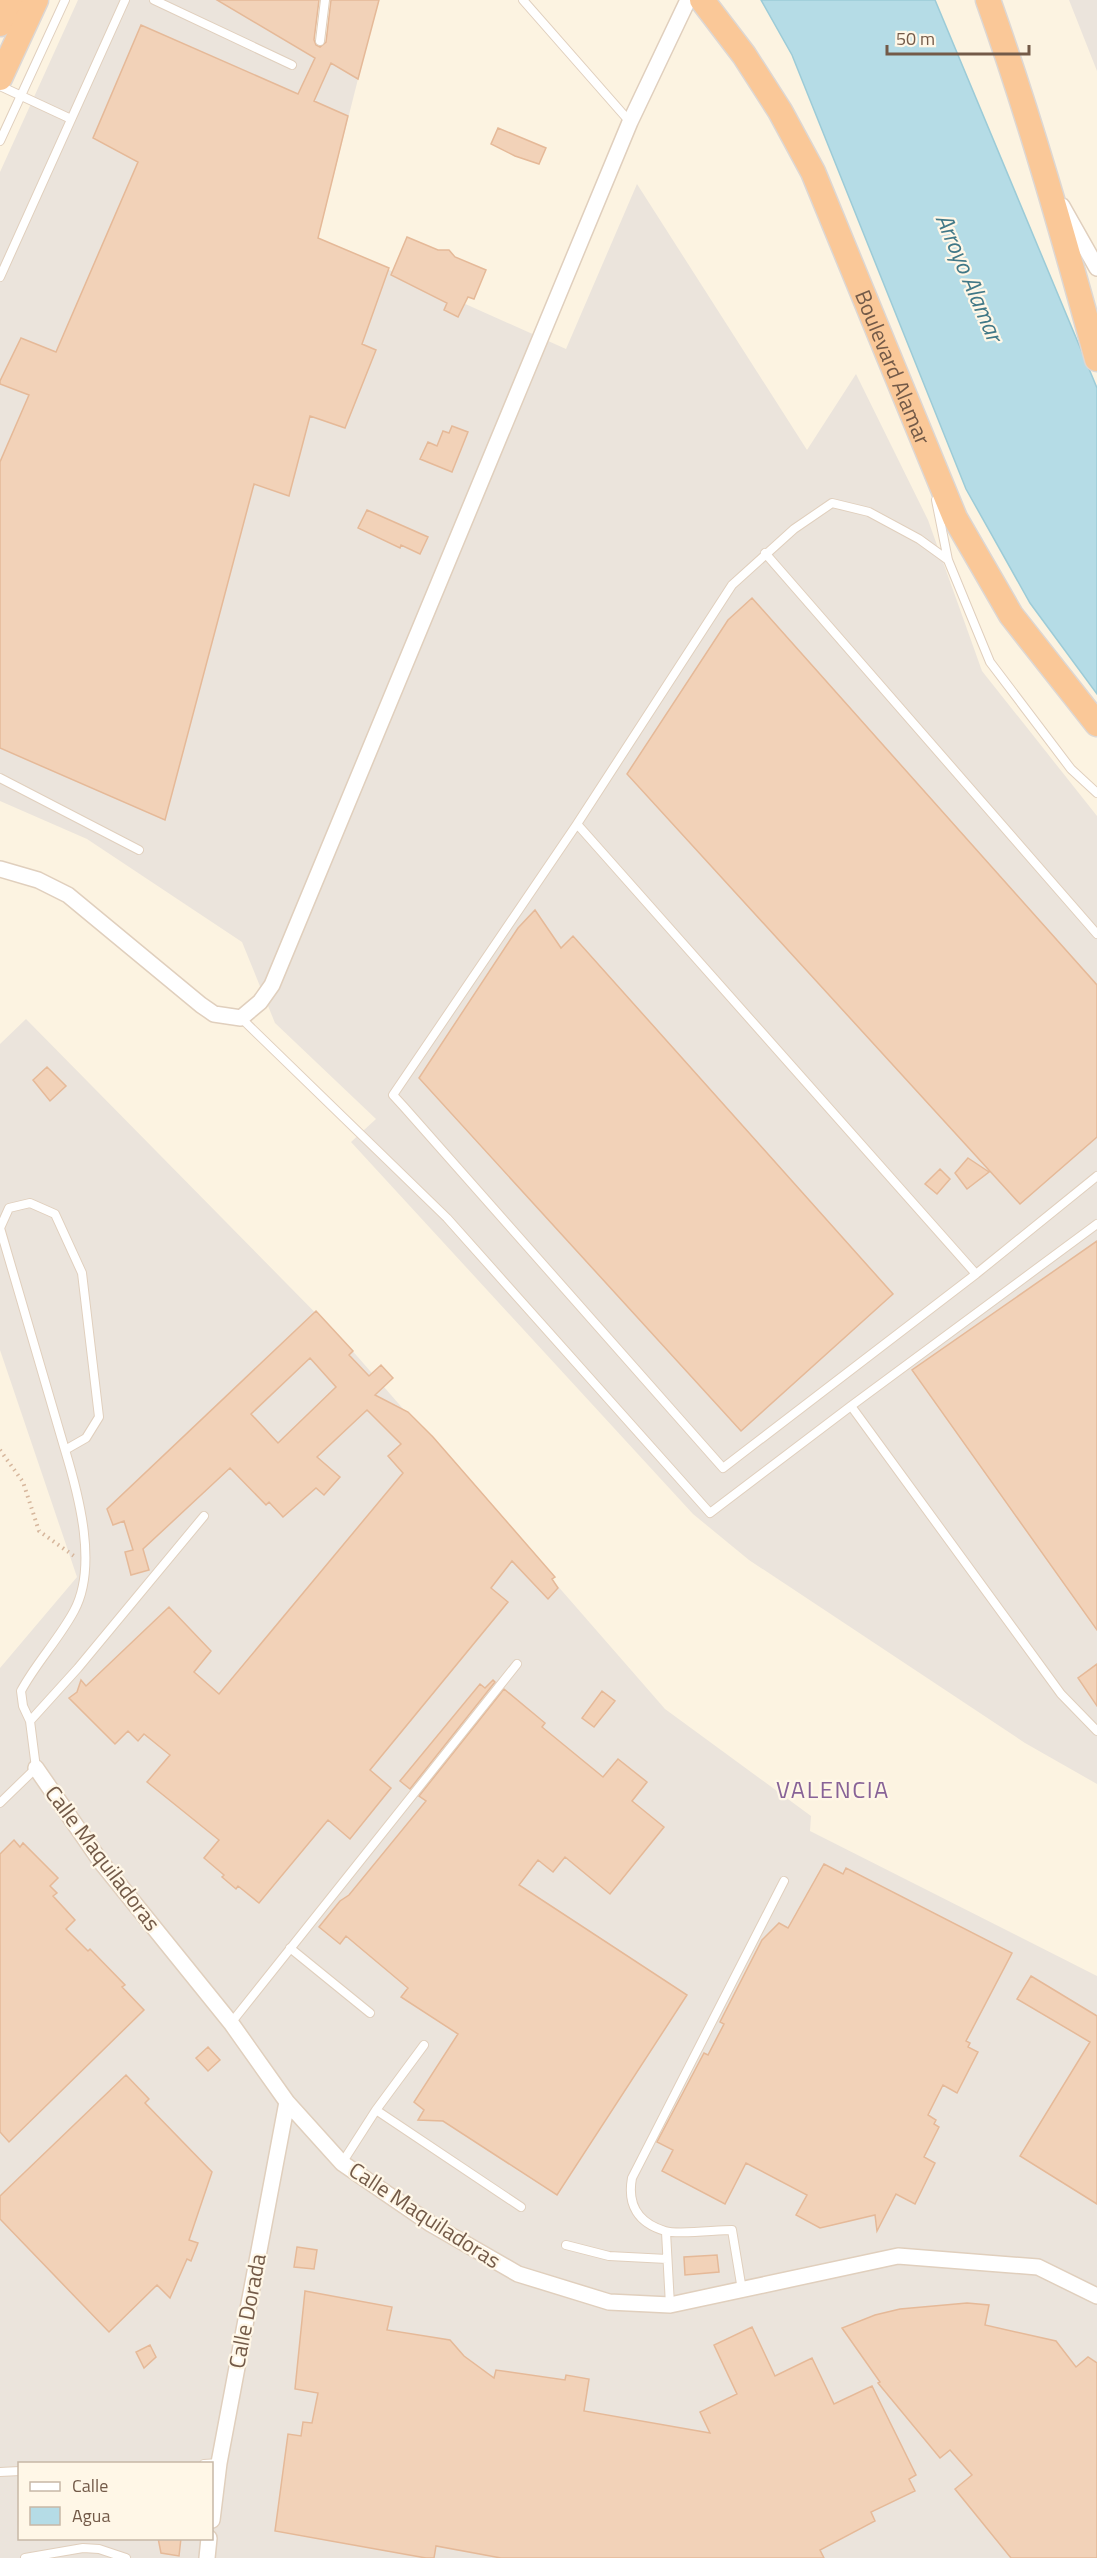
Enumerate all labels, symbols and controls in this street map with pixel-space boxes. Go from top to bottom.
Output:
scale bar [887,18,1030,56]
text: 50 m [896,25,935,52]
water label: Arroyo Alamar [927,207,1014,350]
street label: Boulevard Alamar [846,285,940,450]
district label: VALENCIA [776,1771,890,1807]
street label: Calle Maquiladoras [37,1778,169,1938]
street label: Calle Maquiladoras [342,2153,508,2277]
street label: Calle Dorada [219,2251,275,2371]
legend [18,2462,213,2540]
text: Calle [72,2472,108,2499]
text: Agua [72,2502,110,2529]

